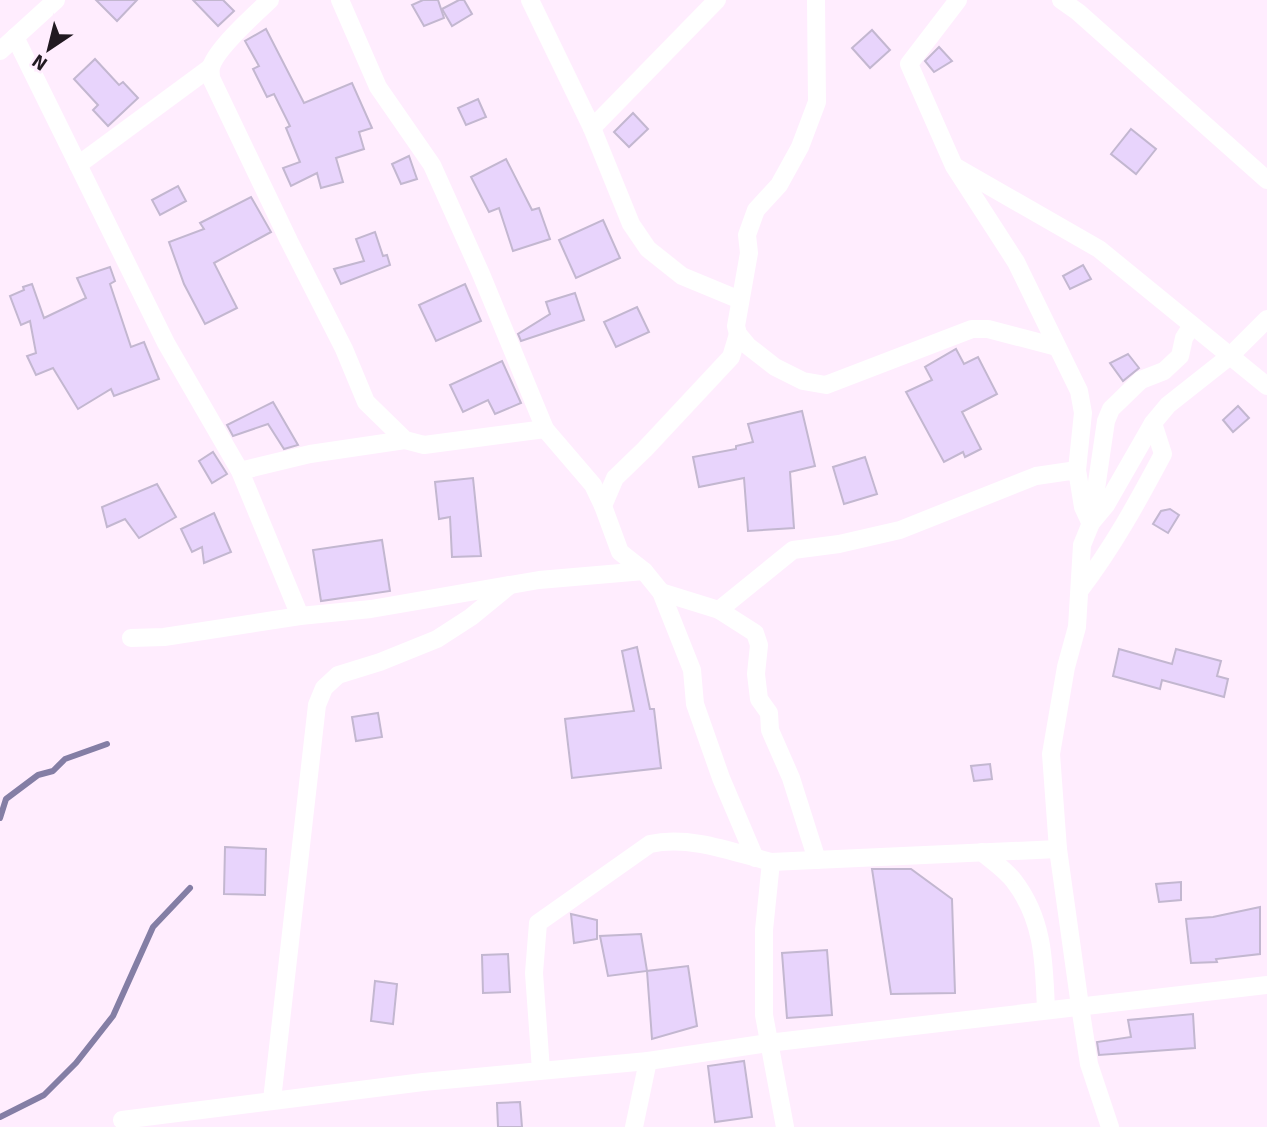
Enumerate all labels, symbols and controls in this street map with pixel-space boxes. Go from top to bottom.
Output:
north arrow [14,14,84,84]
text: N [28,48,52,76]

